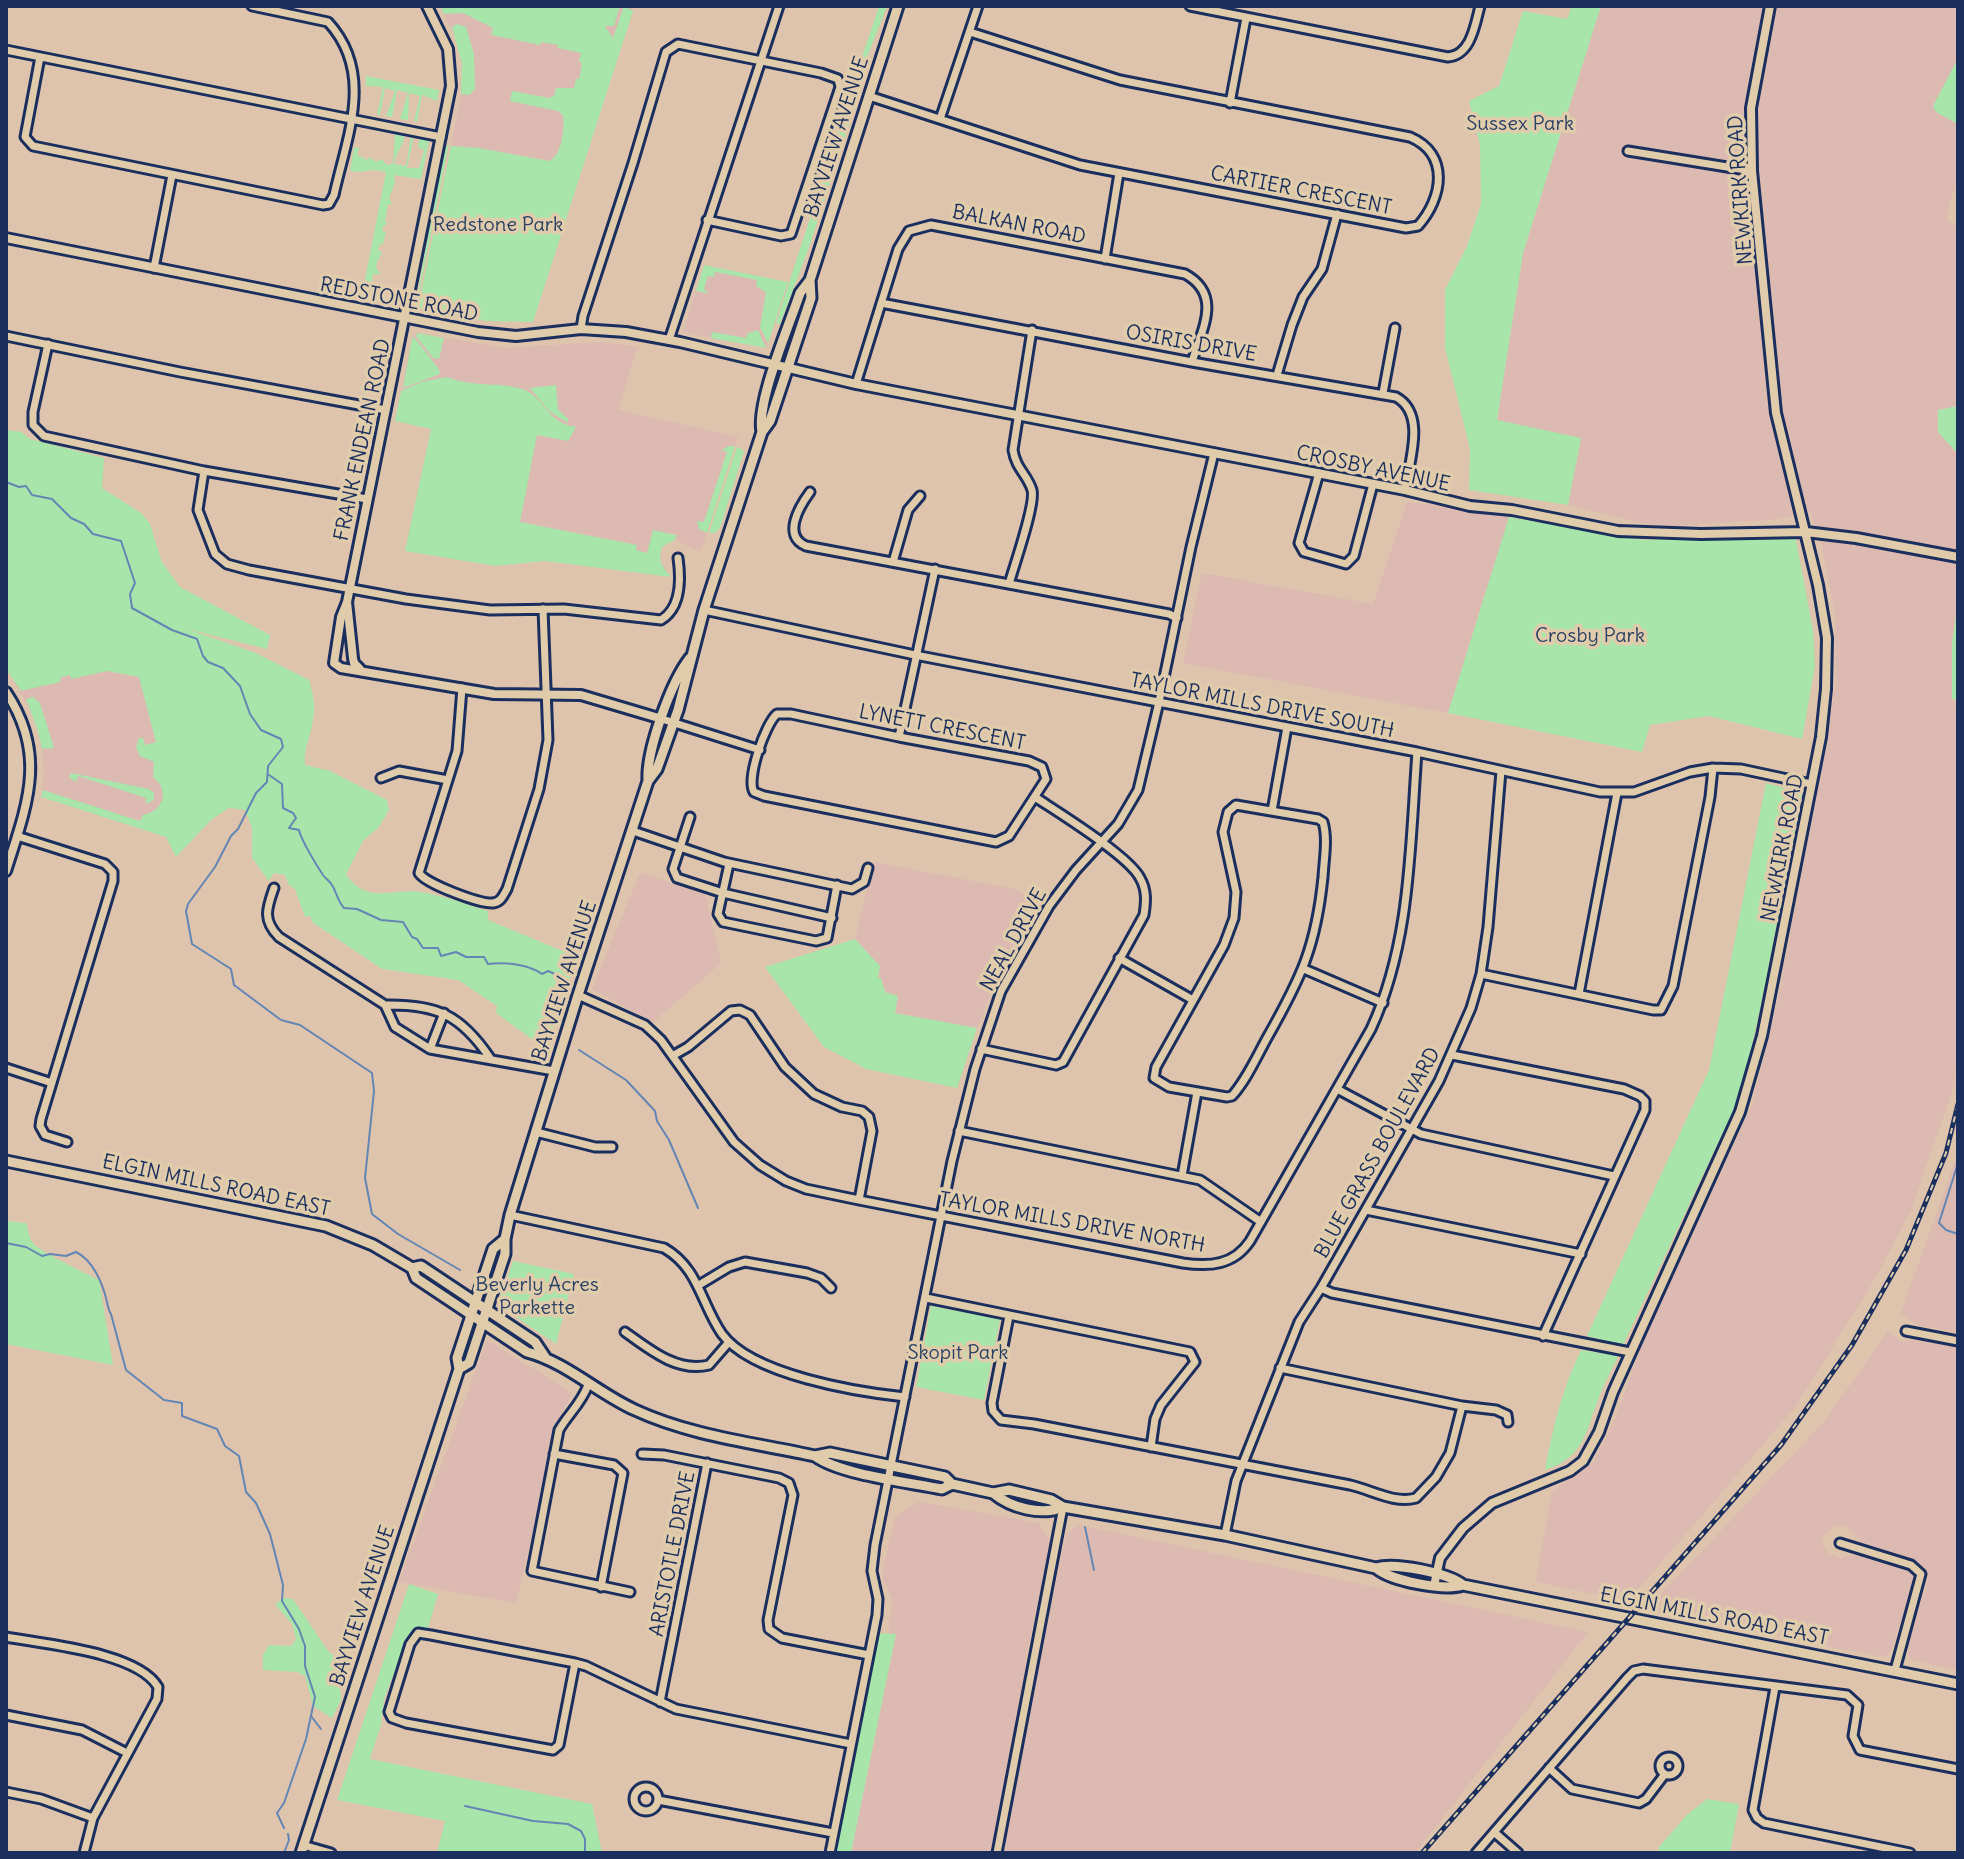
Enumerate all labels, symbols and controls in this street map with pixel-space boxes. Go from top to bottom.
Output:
street label: BAYVIEW AVENUE [800,53,874,221]
park label: Sussex Park [1466,112,1574,136]
street label: NEWKIRK ROAD [1724,114,1758,266]
street label: CARTIER CRESCENT [1208,162,1394,220]
street label: BALKAN ROAD [950,200,1088,250]
park label: Redstone Park [433,213,563,237]
street label: REDSTONE ROAD [318,273,480,327]
street label: OSIRIS DRIVE [1124,321,1258,367]
street label: FRANK ENDEAN ROAD [330,337,396,543]
street label: CROSBY AVENUE [1294,441,1452,497]
park label: Crosby Park [1535,624,1645,648]
street label: TAYLOR MILLS DRIVE SOUTH [1128,669,1396,743]
street label: LYNETT CRESCENT [857,700,1027,756]
street label: NEWKIRK ROAD [1757,772,1809,924]
street label: NEAL DRIVE [976,884,1052,996]
street label: BAYVIEW AVENUE [528,897,602,1065]
street label: BLUE GRASS BOULEVARD [1310,1043,1446,1263]
street label: ELGIN MILLS ROAD EAST [100,1150,332,1222]
street label: TAYLOR MILLS DRIVE NORTH [937,1188,1207,1258]
park label: Beverly Acres Parkette [475,1273,599,1320]
park label: Skopit Park [907,1341,1009,1365]
street label: ARISTOTLE DRIVE [645,1469,701,1639]
street label: BAYVIEW AVENUE [326,1522,400,1690]
street label: ELGIN MILLS ROAD EAST [1598,1583,1830,1651]

